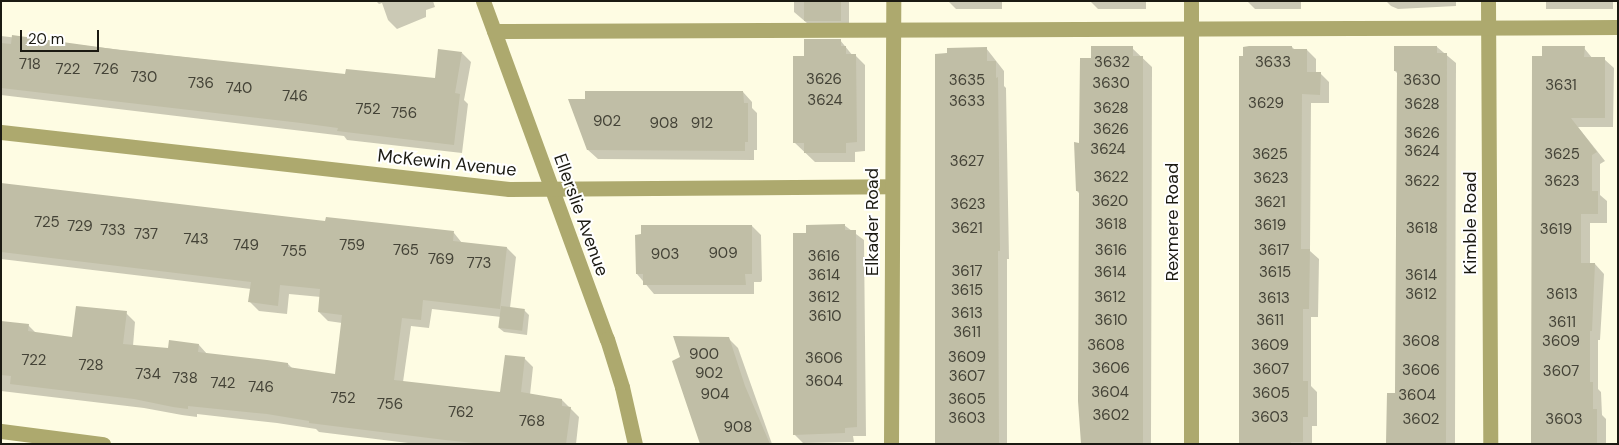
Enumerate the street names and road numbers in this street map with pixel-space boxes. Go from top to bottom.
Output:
street label: McKewin Avenue [376,145,518,181]
street label: Ellerslie Avenue [549,151,613,279]
street label: Rexmere Road [1161,163,1183,281]
street label: Elkader Road [861,168,883,276]
street label: Kimble Road [1459,171,1481,275]

